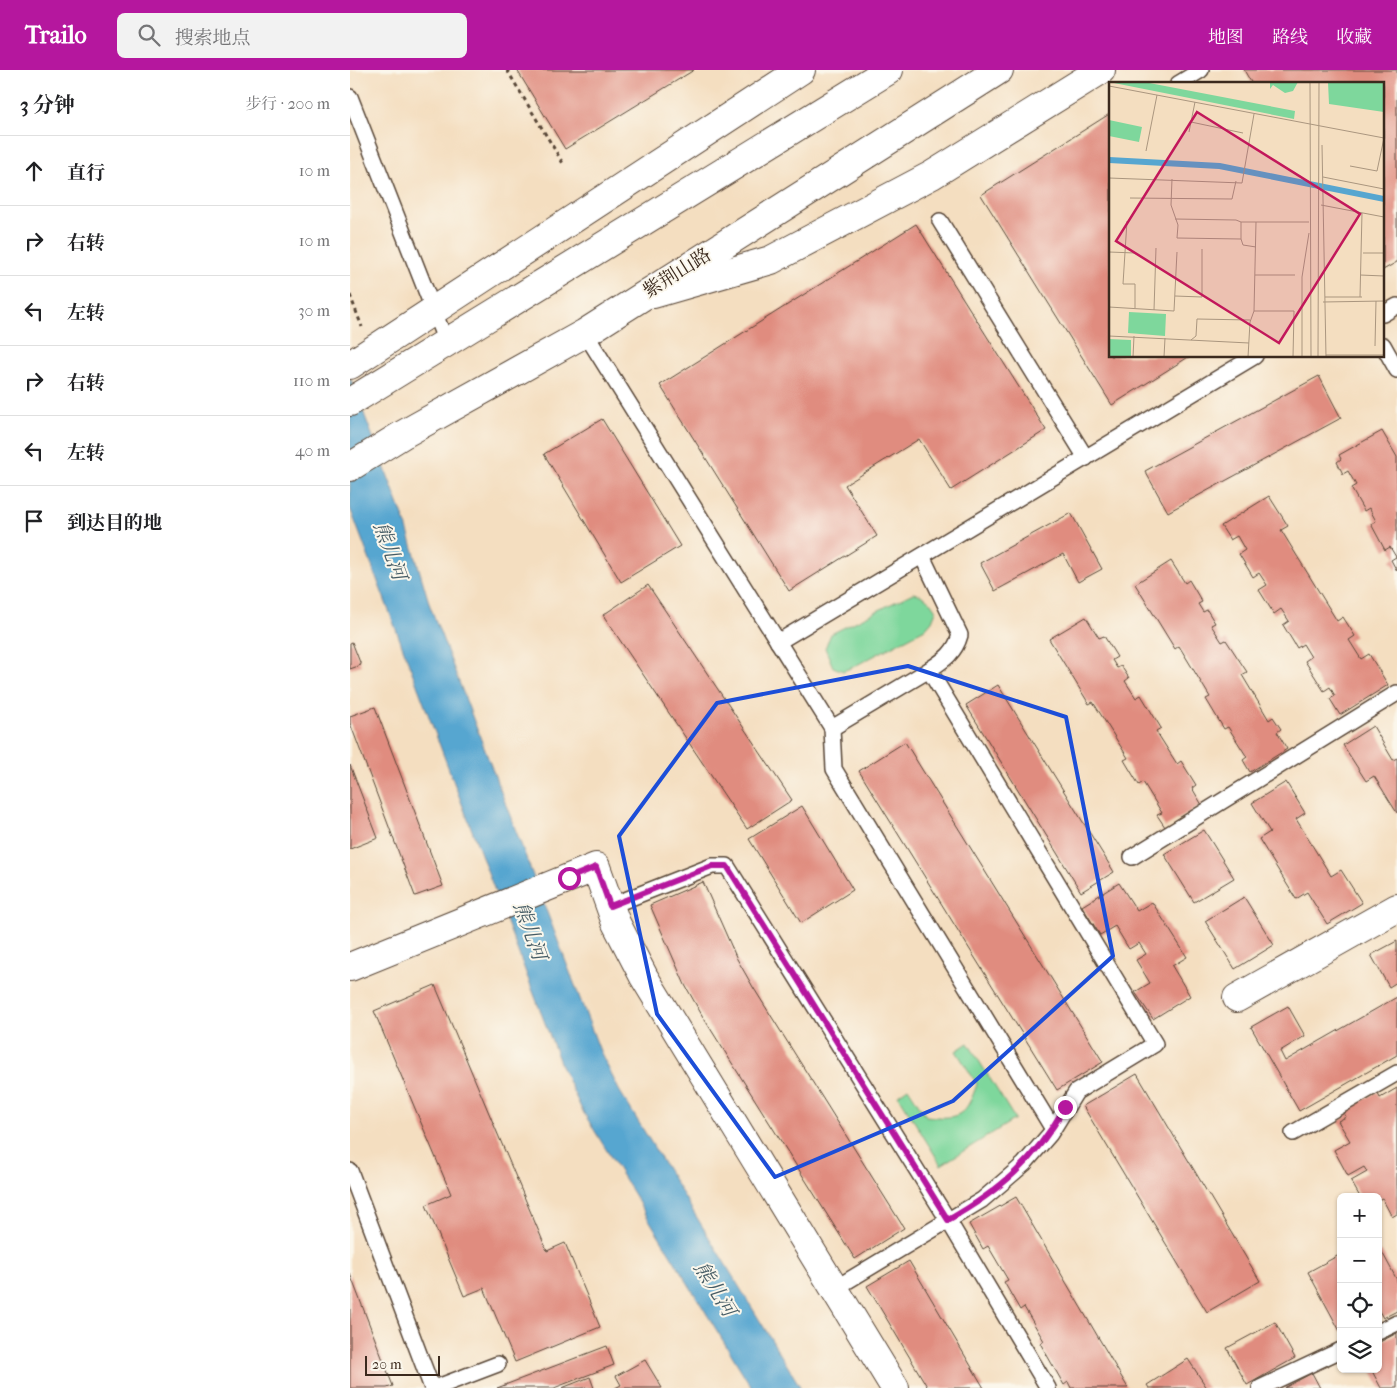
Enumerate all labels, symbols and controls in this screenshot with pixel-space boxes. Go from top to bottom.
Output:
search box [117,13,467,58]
text: Trailo [25,21,87,49]
icon: search [135,21,163,49]
text: 搜索地点 [175,27,251,49]
text: 地图 [1208,27,1244,48]
text: 路线 [1272,27,1308,48]
text: 收藏 [1336,27,1372,48]
inset map [1109,82,1384,358]
text: 3 分钟 [20,93,75,117]
text: 步行 · 200 m [245,94,330,113]
icon: ahead [20,157,48,185]
text: 10 m [299,161,330,180]
text: 直行 [67,162,105,184]
icon: right [20,227,48,255]
text: 10 m [299,231,330,250]
text: 右转 [67,232,105,254]
street label: 紫荆山路 [639,244,715,302]
icon: left [20,297,48,325]
text: 30 m [298,301,330,320]
text: 左转 [67,302,105,324]
icon: right [20,367,48,395]
text: 110 m [293,371,330,390]
text: 右转 [67,372,105,394]
icon: left [20,437,48,465]
text: 40 m [295,441,330,460]
text: 左转 [67,442,105,464]
icon: arrive [20,507,48,535]
text: 到达目的地 [67,512,162,534]
water label: 熊儿河 [369,519,412,586]
route start [558,867,581,890]
water label: 熊儿河 [509,899,552,966]
route end [1054,1096,1077,1119]
map controls [1337,1193,1382,1373]
button: + [1337,1193,1382,1238]
button: − [1337,1238,1382,1283]
water label: 熊儿河 [689,1257,742,1323]
button: locate [1337,1283,1382,1328]
button: layers [1337,1328,1382,1373]
scale bar [365,1353,440,1376]
text: 20 m [372,1356,402,1373]

